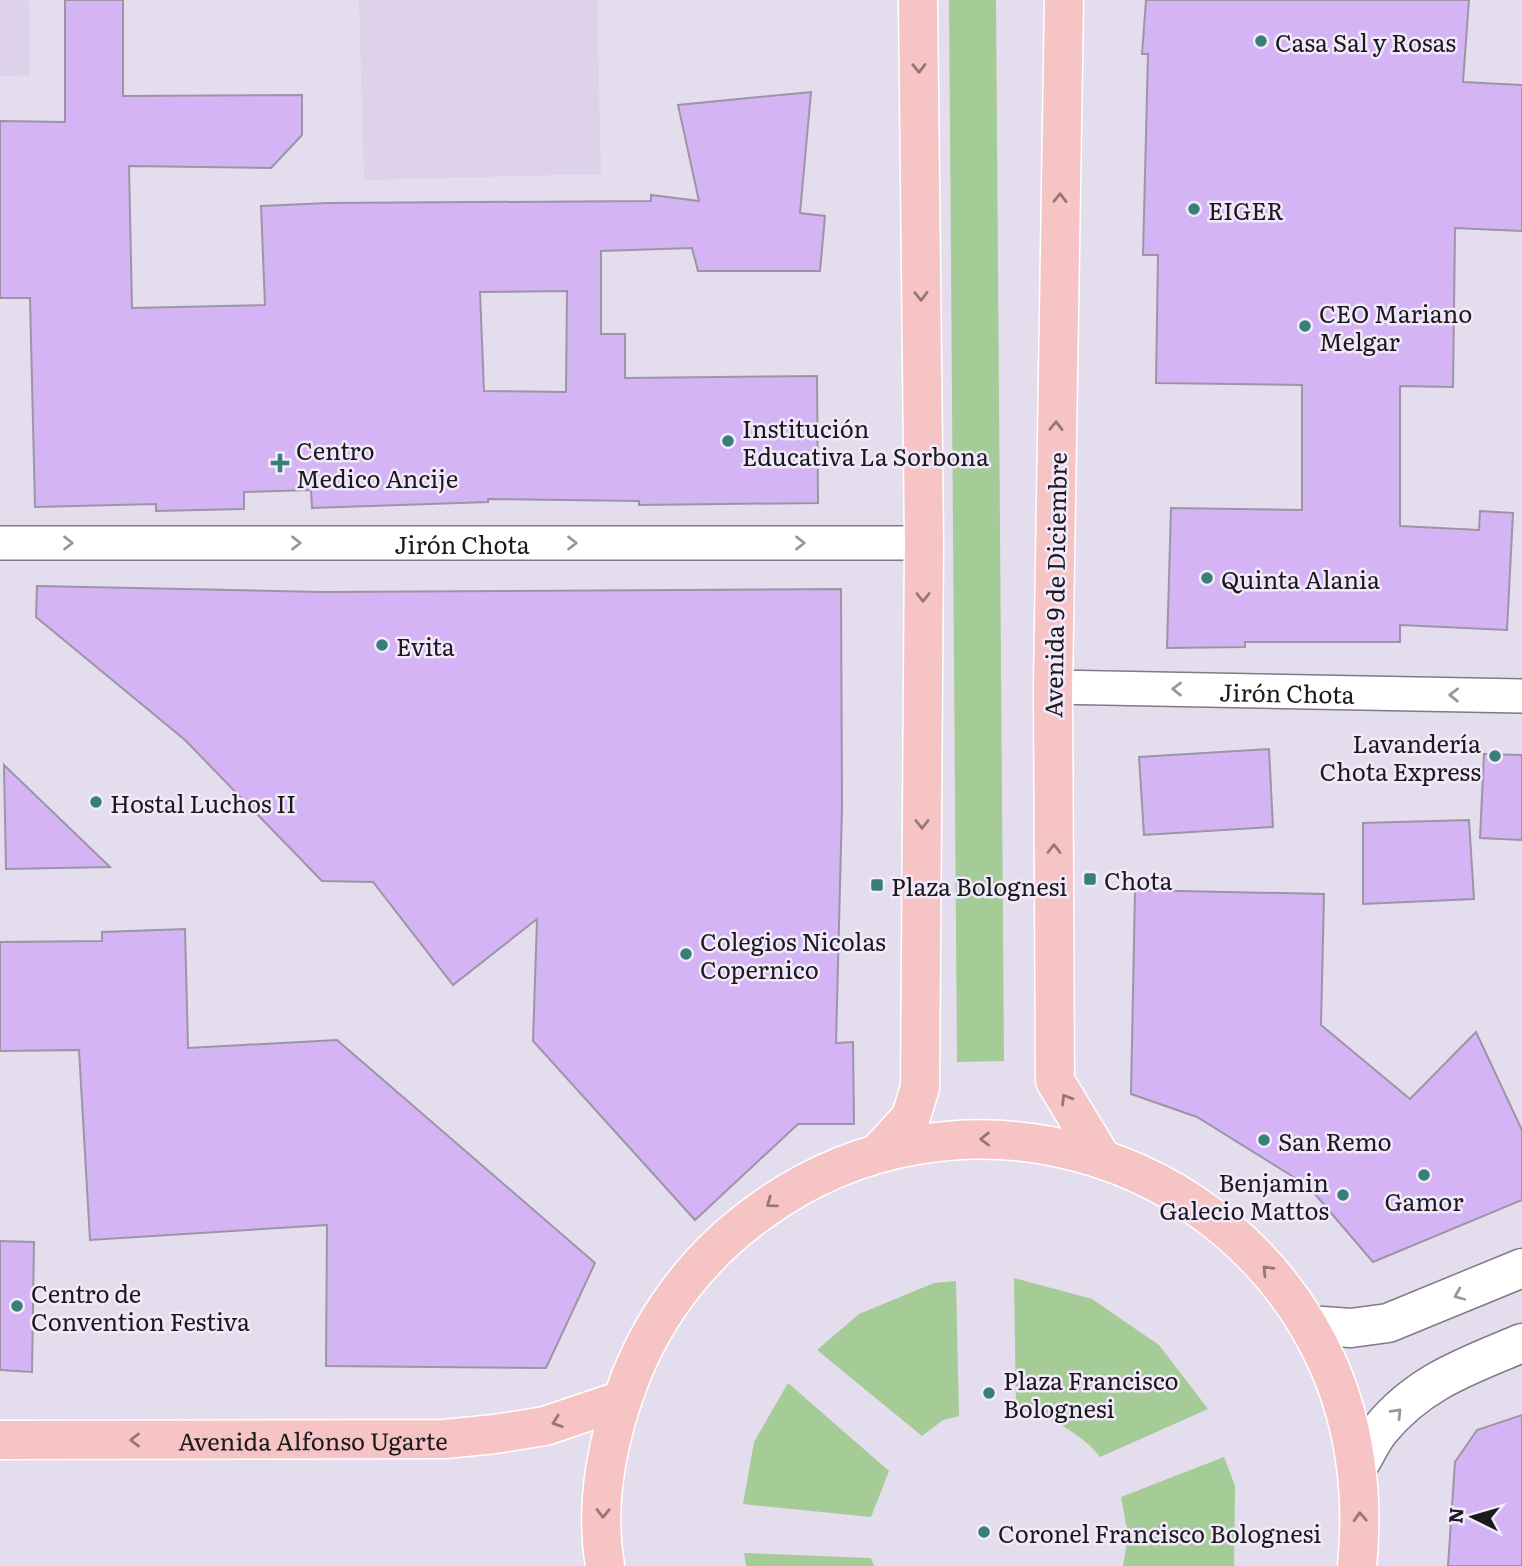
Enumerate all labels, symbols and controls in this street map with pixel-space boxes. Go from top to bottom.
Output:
place label: Casa Sal y Rosas [1275,24,1456,59]
marker: Casa Sal y Rosas [1253,33,1269,49]
one-way arrow [911,63,927,74]
place label: EIGER [1208,192,1284,227]
one-way arrow [1052,193,1068,203]
marker: EIGER [1186,201,1202,217]
one-way arrow [913,291,929,301]
place label: CEO Mariano Melgar [1319,295,1472,358]
marker: CEO Mariano Melgar [1297,318,1313,334]
place label: Institución Educativa La Sorbona [742,410,989,473]
one-way arrow [1048,420,1064,431]
place label: Centro Medico Ancije [296,432,458,495]
marker: Institución Educativa La Sorbona [720,433,736,449]
street label: Avenida 9 de Diciembre [1034,452,1074,718]
marker: Centro Medico Ancije [270,453,290,473]
street label: Jirón Chota [394,526,530,561]
one-way arrow [63,535,74,551]
one-way arrow [291,535,301,551]
one-way arrow [567,535,578,551]
one-way arrow [795,535,805,551]
place label: Quinta Alania [1221,561,1380,596]
marker: Quinta Alania [1199,570,1215,586]
one-way arrow [915,592,931,602]
place label: Evita [396,628,455,663]
marker: Evita [374,637,390,653]
street label: Jirón Chota [1219,673,1355,710]
one-way arrow [1172,682,1183,697]
one-way arrow [1448,687,1459,702]
place label: Lavandería Chota Express [1319,725,1481,788]
marker: Lavandería Chota Express [1487,748,1503,764]
place label: Hostal Luchos II [110,785,296,820]
marker: Hostal Luchos II [88,794,104,810]
one-way arrow [914,819,930,830]
one-way arrow [1046,844,1062,854]
place label: Chota [1104,862,1172,897]
place label: Plaza Bolognesi [891,868,1067,903]
marker: Chota [1082,871,1098,887]
marker: Plaza Bolognesi [869,877,885,893]
place label: Colegios Nicolas Copernico [700,923,886,986]
marker: Colegios Nicolas Copernico [678,946,694,962]
one-way arrow [1061,1093,1074,1106]
place label: San Remo [1278,1123,1392,1158]
one-way arrow [979,1131,990,1147]
marker: San Remo [1256,1132,1272,1148]
place label: Benjamin Galecio Mattos [1159,1164,1329,1227]
marker: Gamor [1416,1167,1432,1183]
place label: Gamor [1384,1183,1464,1218]
marker: Benjamin Galecio Mattos [1335,1187,1351,1203]
one-way arrow [766,1195,779,1208]
one-way arrow [1263,1265,1275,1278]
place label: Centro de Convention Festiva [31,1275,250,1338]
one-way arrow [1454,1286,1466,1300]
marker: Centro de Convention Festiva [9,1298,25,1314]
place label: Plaza Francisco Bolognesi [1003,1362,1179,1425]
marker: Plaza Francisco Bolognesi [981,1385,997,1401]
one-way arrow [1389,1408,1402,1421]
one-way arrow [552,1413,564,1428]
street label: Avenida Alfonso Ugarte [178,1421,448,1457]
one-way arrow [130,1432,140,1448]
north arrow [1438,1482,1508,1552]
text: N [1440,1506,1470,1525]
one-way arrow [595,1509,611,1519]
one-way arrow [1352,1511,1367,1522]
place label: Coronel Francisco Bolognesi [998,1515,1321,1550]
marker: Coronel Francisco Bolognesi [976,1524,992,1540]

